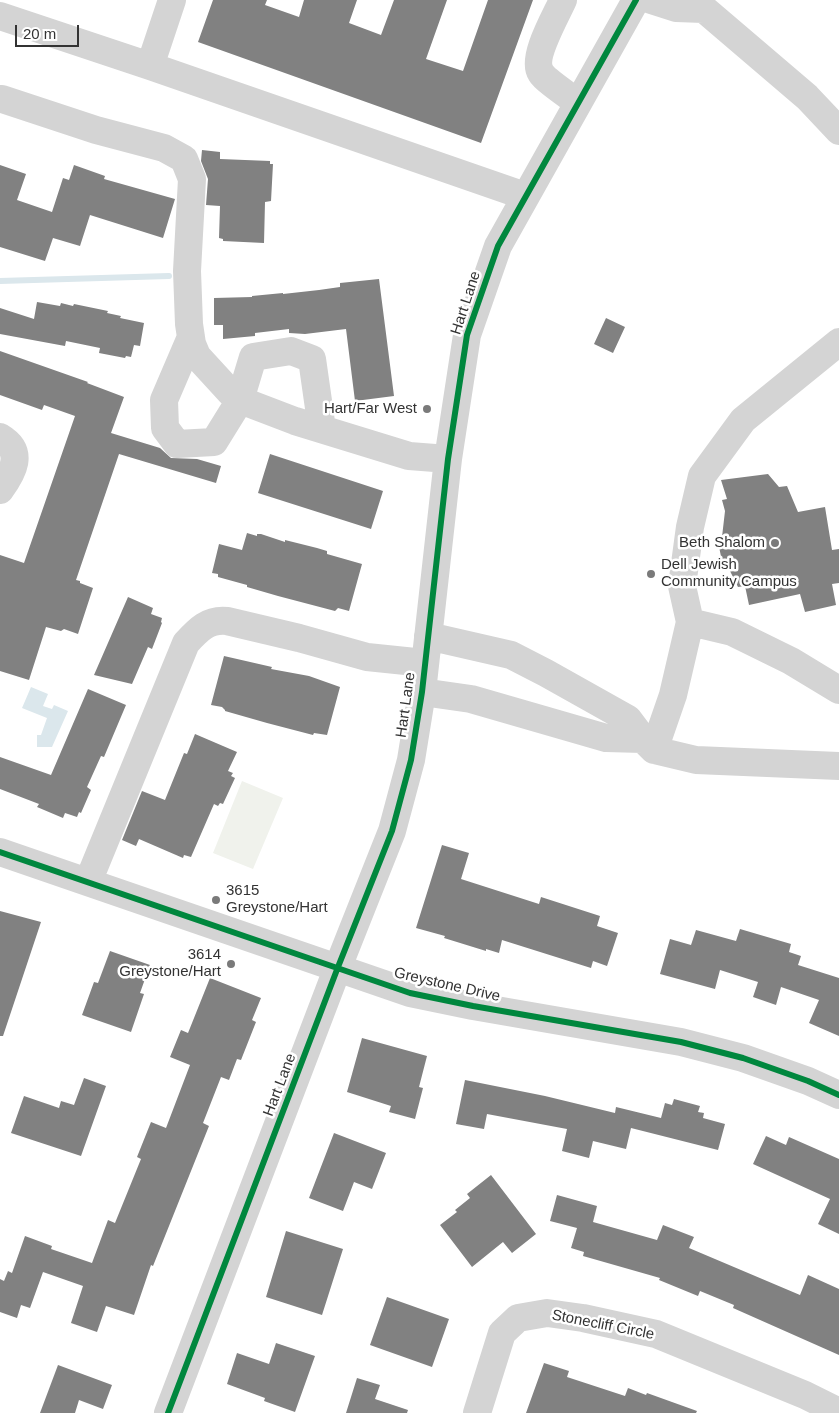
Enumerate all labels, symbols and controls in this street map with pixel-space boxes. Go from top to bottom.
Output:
scale bar [18,15,81,47]
text: 20 m [23,25,56,42]
street label: Hart Lane [447,269,485,337]
place label: Hart/Far West [324,400,417,418]
marker: Hart/Far West [421,403,433,415]
place label: Beth Shalom [679,534,765,552]
marker: Beth Shalom [769,537,781,549]
place label: Dell Jewish Community Campus [661,556,797,591]
marker: Dell Jewish Community Campus [645,568,657,580]
street label: Hart Lane [393,671,419,739]
place label: 3615 Greystone/Hart [226,882,328,917]
marker: 3615 Greystone/Hart [210,894,222,906]
place label: 3614 Greystone/Hart [119,946,221,981]
marker: 3614 Greystone/Hart [225,958,237,970]
street label: Greystone Drive [392,964,502,1006]
street label: Hart Lane [260,1051,300,1119]
street label: Stonecliff Circle [550,1306,656,1344]

